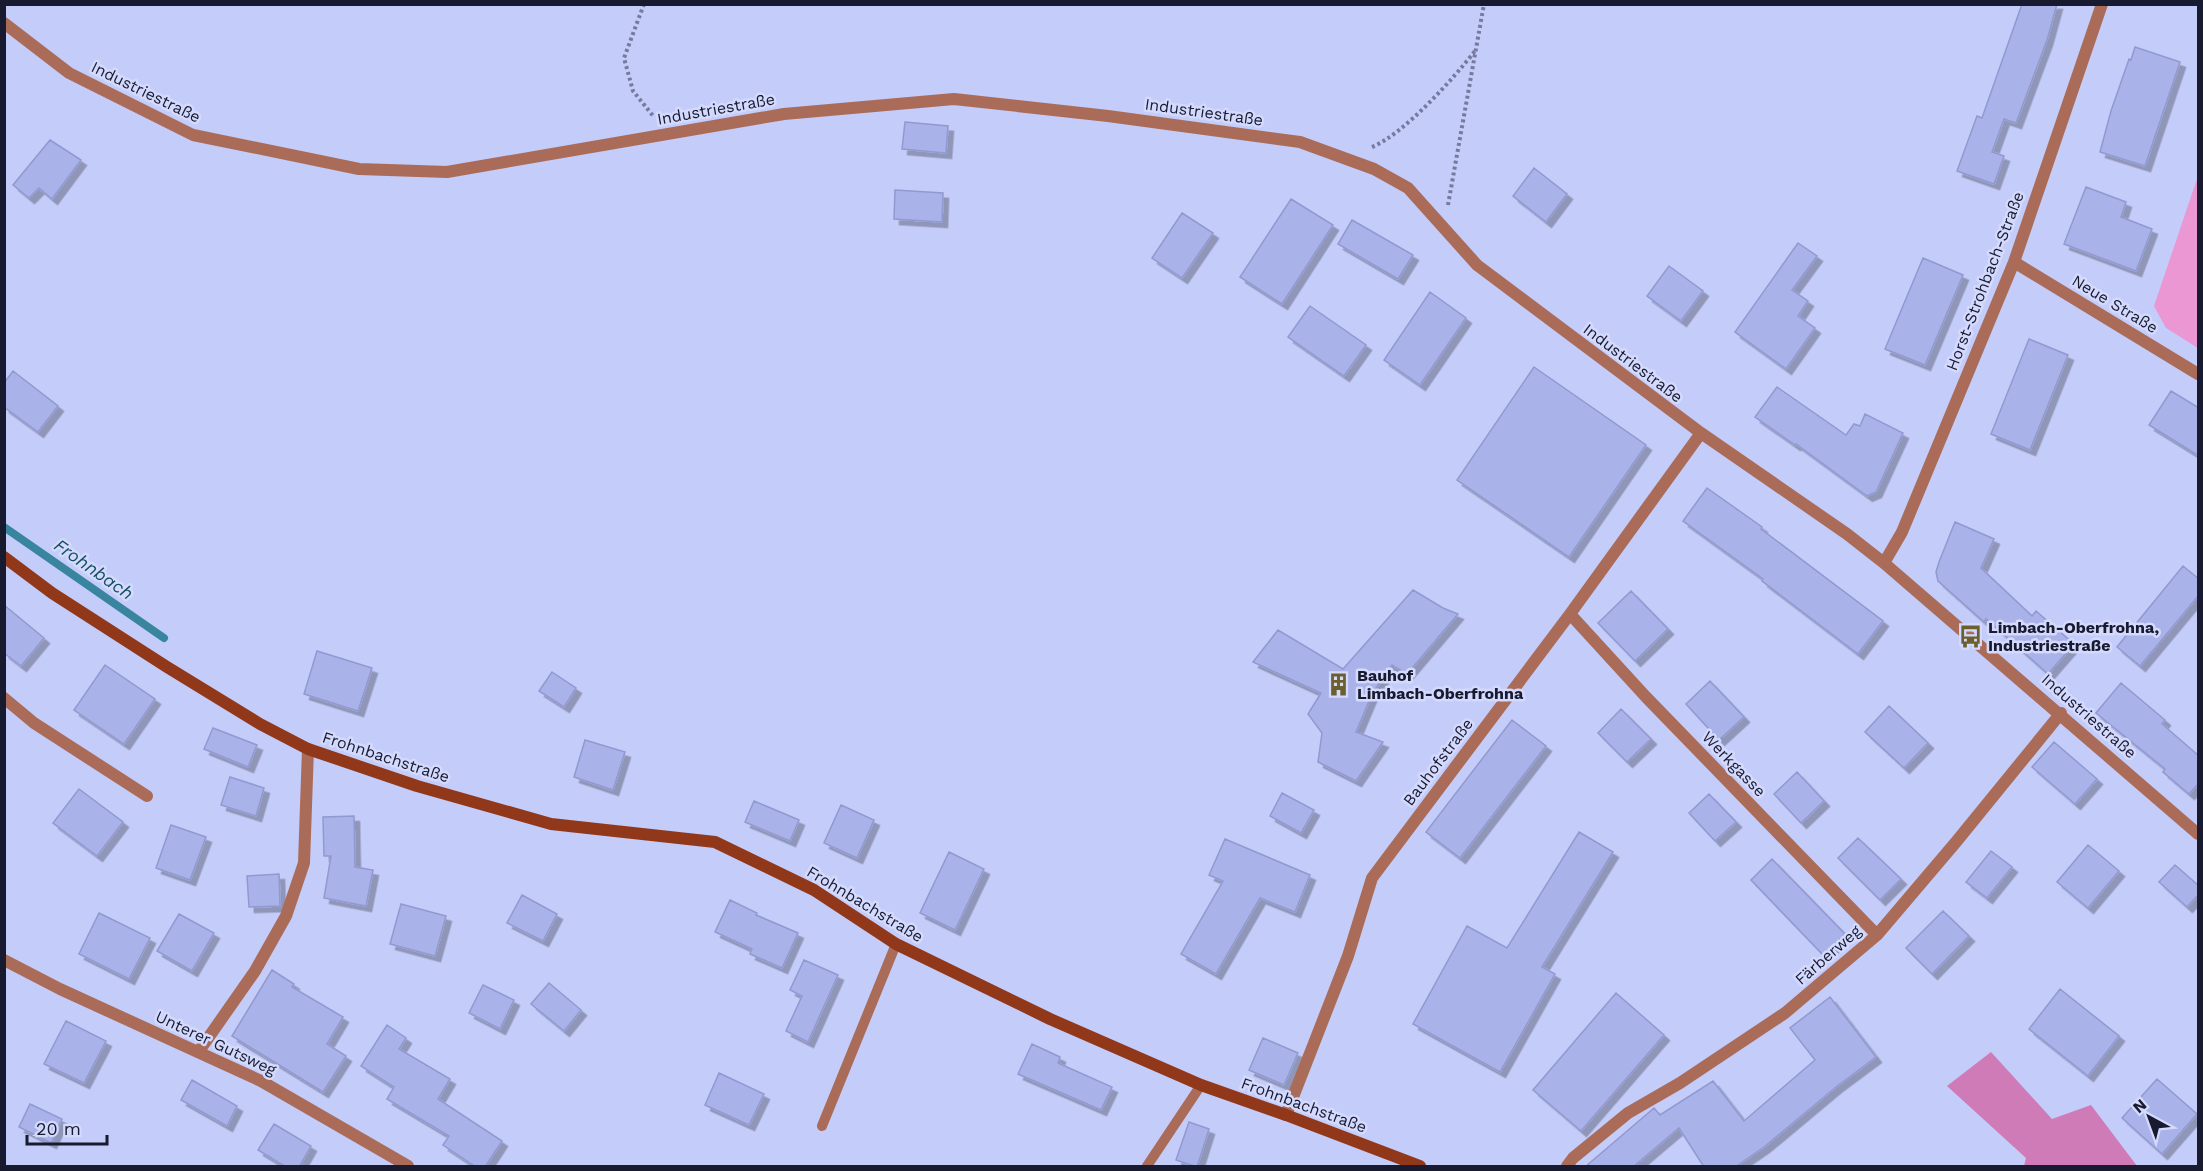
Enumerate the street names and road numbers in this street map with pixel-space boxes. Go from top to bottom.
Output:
street label: Industriestraße [88,57,204,127]
street label: Industriestraße [656,89,776,129]
street label: Industriestraße [1144,94,1264,130]
street label: Horst-Strohbach-Straße [1942,189,2028,373]
street label: Neue Straße [2069,271,2161,337]
street label: Industriestraße [1580,320,1686,406]
street label: Industriestraße [2038,670,2140,762]
street label: Bauhofstraße [1399,715,1477,809]
street label: Werkgasse [1698,727,1770,801]
street label: Frohnbachstraße [320,728,452,786]
street label: Frohnbachstraße [803,862,927,946]
street label: Färberweg [1791,921,1865,989]
street label: Unterer Gutsweg [153,1007,280,1080]
street label: Frohnbachstraße [1239,1073,1369,1137]

